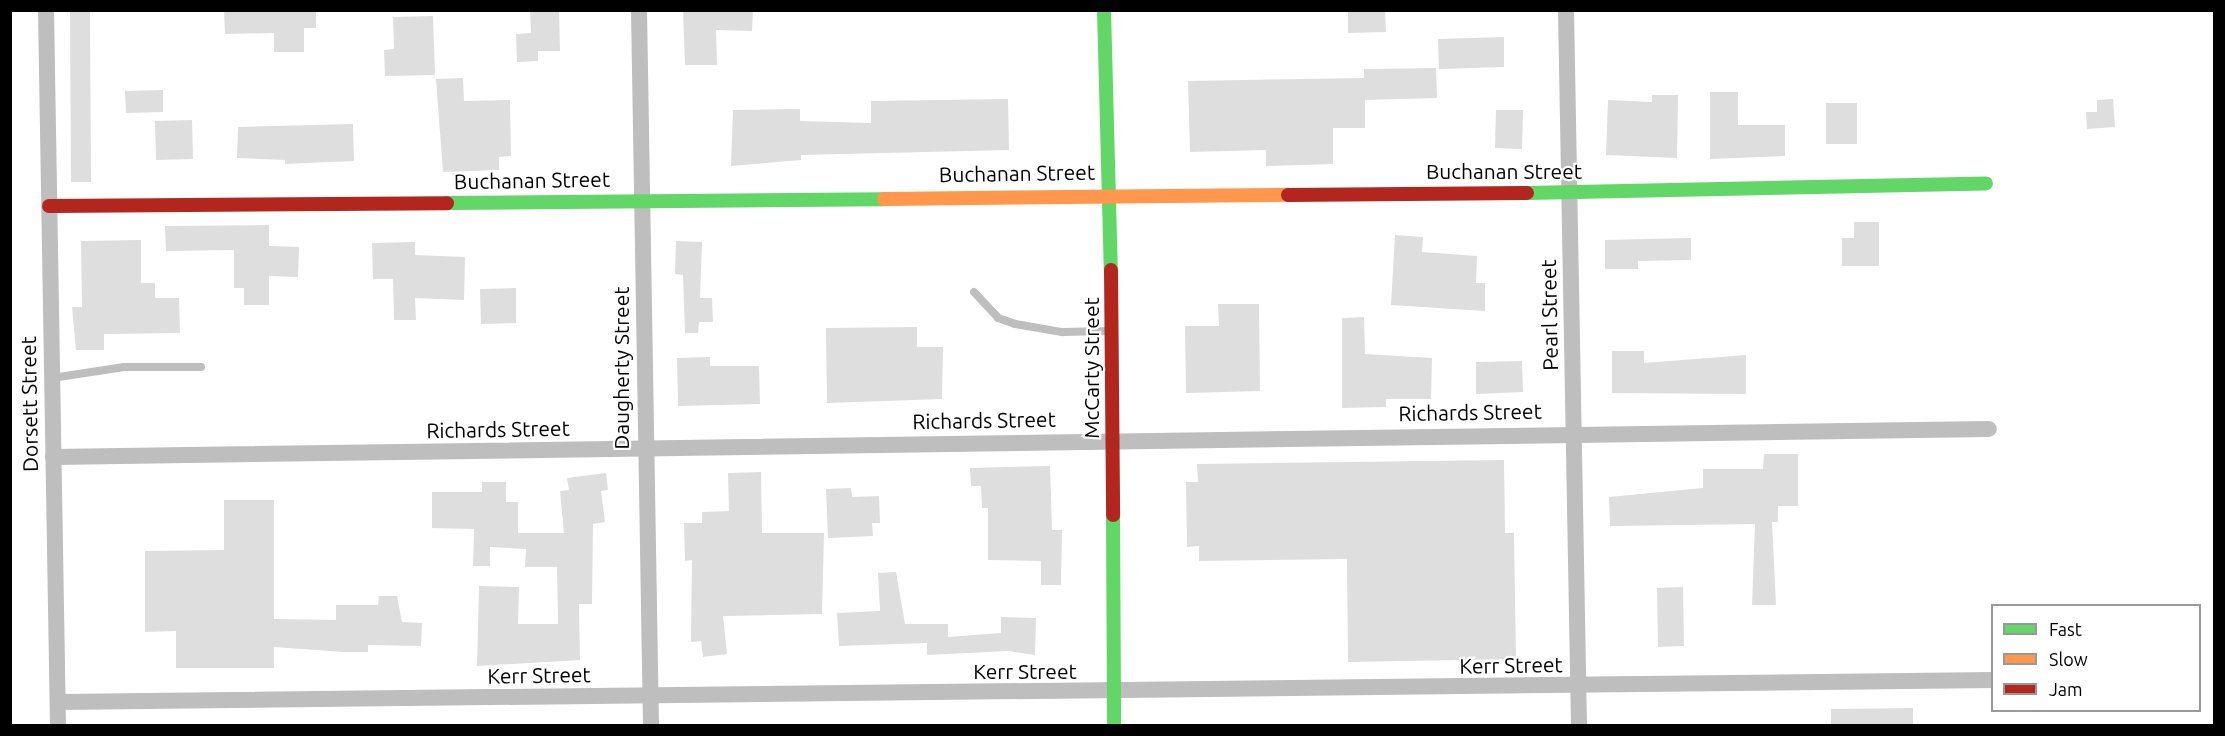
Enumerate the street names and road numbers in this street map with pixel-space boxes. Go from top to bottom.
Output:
street label: Buchanan Street [1426,158,1582,184]
street label: Buchanan Street [939,159,1095,187]
street label: Buchanan Street [454,166,610,194]
street label: Pearl Street [1535,259,1563,371]
street label: Daugherty Street [608,286,634,450]
street label: McCarty Street [1078,297,1104,439]
street label: Dorsett Street [15,336,43,472]
street label: Richards Street [1398,398,1542,426]
street label: Richards Street [912,406,1056,434]
street label: Richards Street [426,415,570,443]
street label: Kerr Street [1459,651,1563,679]
street label: Kerr Street [973,658,1077,684]
street label: Kerr Street [487,661,591,689]

